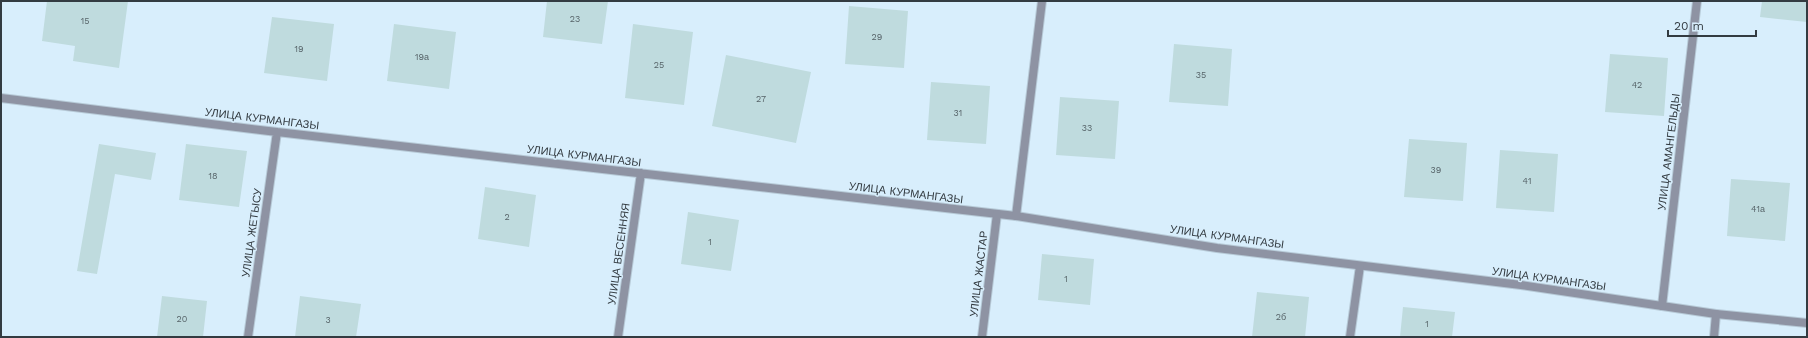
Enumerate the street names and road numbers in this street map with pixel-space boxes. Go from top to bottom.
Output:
street label: УЛИЦА АМАНГЕЛЬДЫ [1655,93,1683,211]
street label: УЛИЦА КУРМАНГАЗЫ [204,106,320,132]
street label: УЛИЦА КУРМАНГАЗЫ [526,143,642,169]
street label: УЛИЦА КУРМАНГАЗЫ [848,180,964,206]
street label: УЛИЦА ЖЕТЫСУ [239,187,265,278]
street label: УЛИЦА ВЕСЕННЯЯ [605,202,633,306]
street label: УЛИЦА КУРМАНГАЗЫ [1169,223,1285,251]
street label: УЛИЦА ЖАСТАР [967,230,991,318]
street label: УЛИЦА КУРМАНГАЗЫ [1491,265,1607,293]

